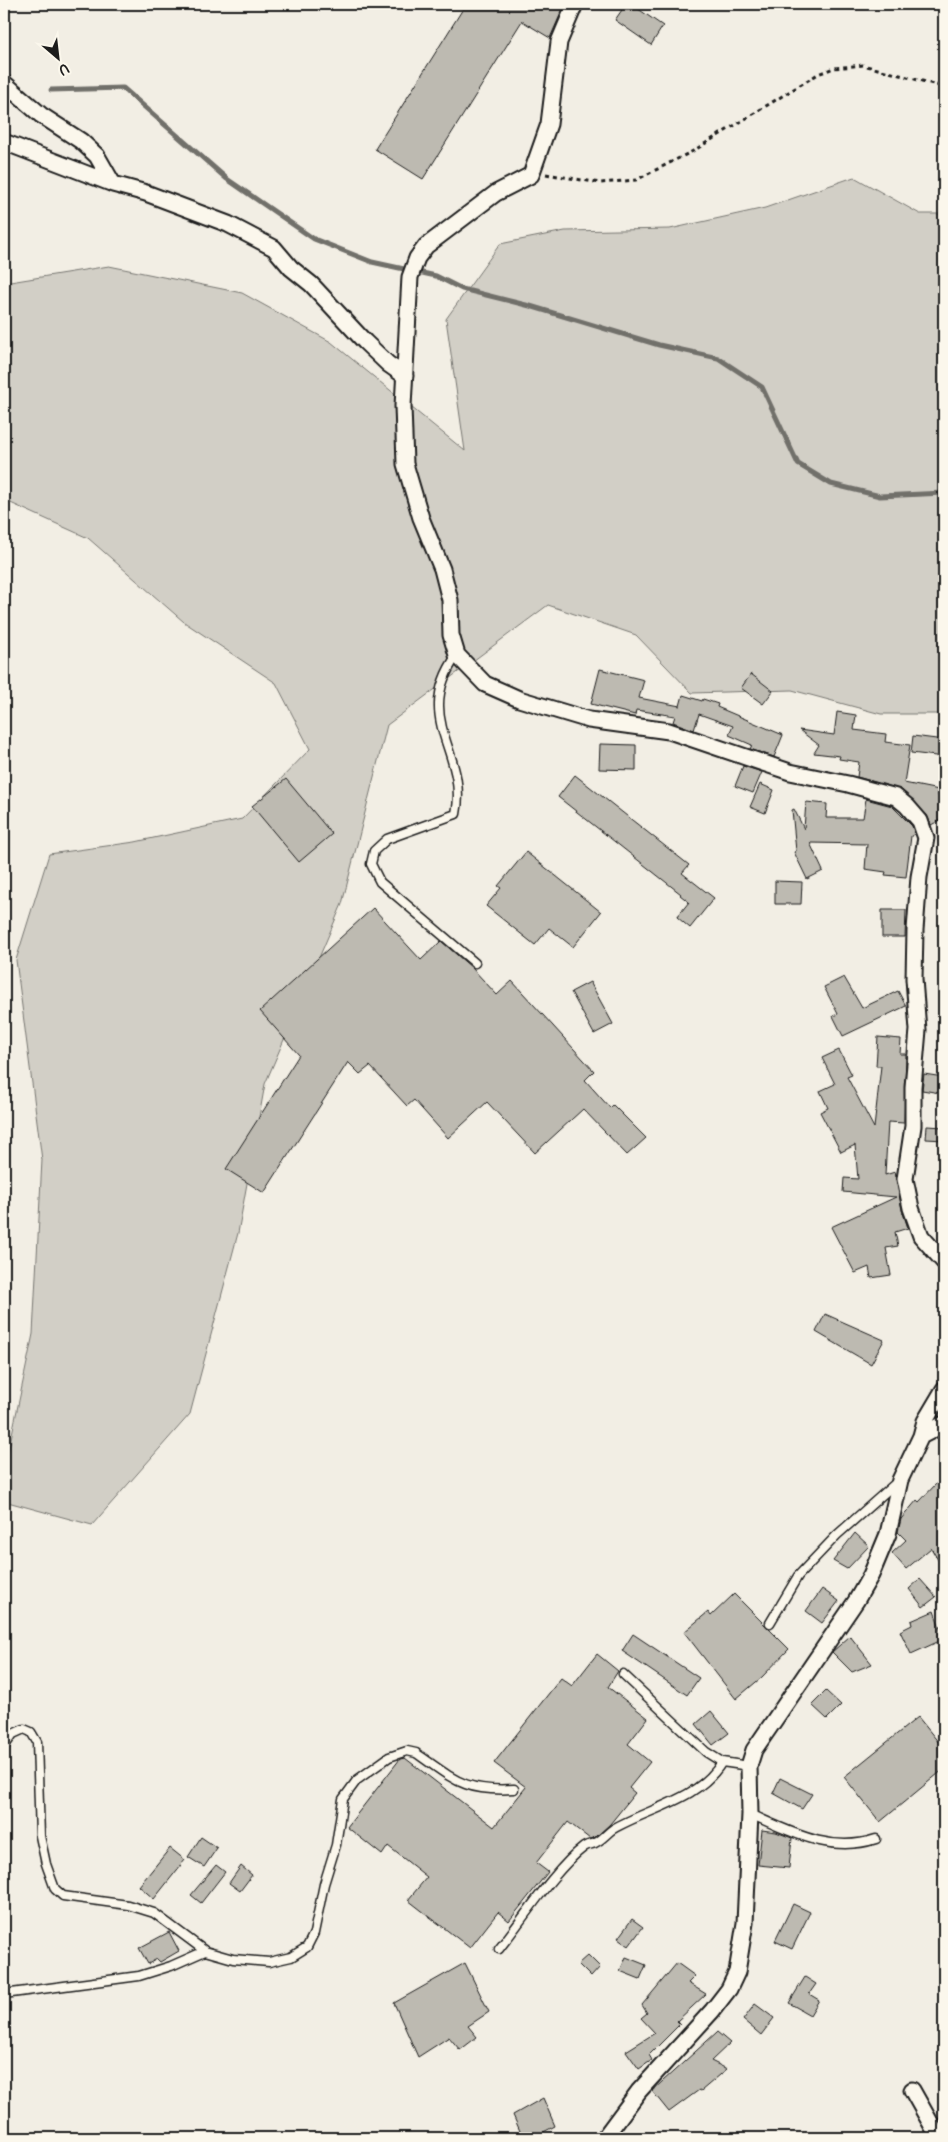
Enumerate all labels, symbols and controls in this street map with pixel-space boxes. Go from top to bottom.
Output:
north arrow [32,32,82,82]
text: U [56,59,72,79]

